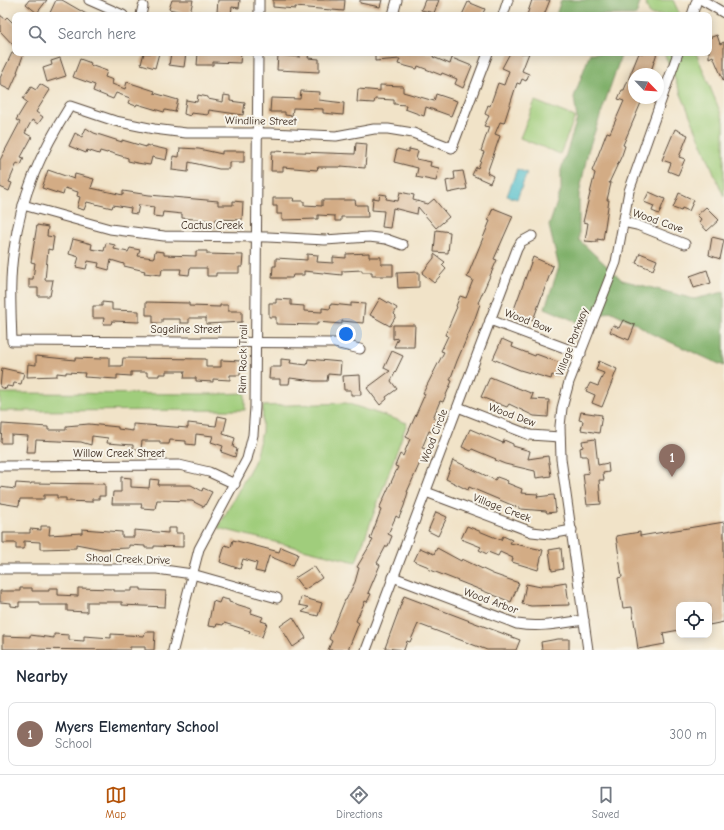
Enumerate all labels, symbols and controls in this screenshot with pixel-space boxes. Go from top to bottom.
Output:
search box [12,12,712,56]
icon: search [26,23,48,45]
text: Search here [58,25,136,43]
north arrow [628,68,664,104]
street label: Windline Street [225,114,298,128]
street label: Wood Cave [631,206,685,236]
street label: Cactus Creek [181,219,244,232]
street label: Wood Bow [503,306,554,336]
street label: Village Parkway [553,306,591,378]
street label: Sageline Street [151,323,222,336]
street label: Rim Rock Trail [236,324,250,394]
your location [336,324,356,344]
street label: Wood Dew [487,400,538,430]
street label: Wood Circle [418,407,450,465]
pin: 1 [659,444,685,477]
street label: Willow Creek Street [73,447,166,460]
street label: Village Creek [471,491,534,525]
street label: Shoal Creek Drive [86,551,171,567]
street label: Wood Arbor [462,585,521,617]
map controls [676,602,712,638]
button: locate [676,602,712,638]
text: Nearby [16,667,67,686]
text: Myers Elementary School [55,718,219,736]
text: 1 [27,727,33,742]
text: 300 m [669,727,707,742]
text: School [55,736,92,751]
tab: Map [105,784,127,821]
tab: Directions [336,784,383,821]
tab: Saved [592,784,619,821]

